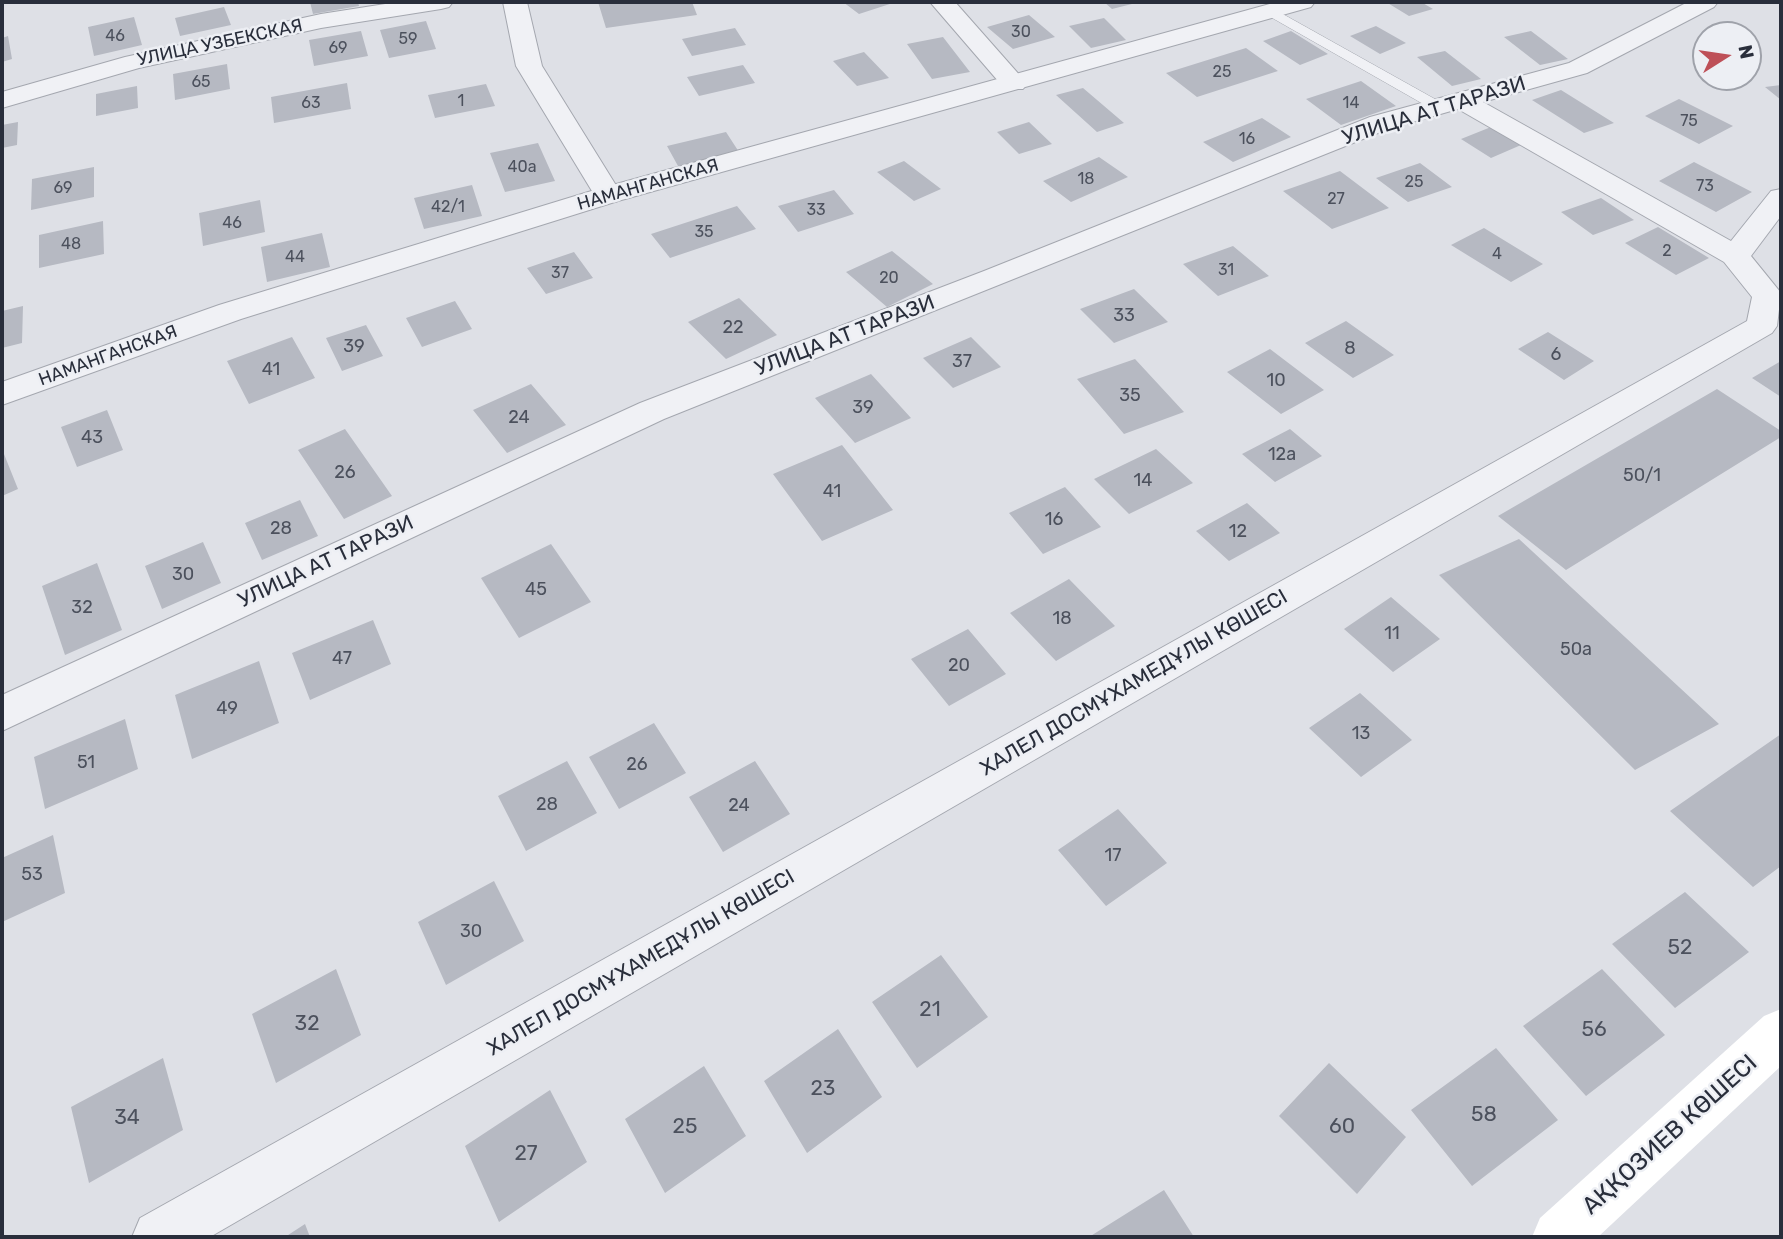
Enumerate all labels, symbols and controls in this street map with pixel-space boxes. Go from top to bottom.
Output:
street label: УЛИЦА УЗБЕКСКАЯ [135,15,305,71]
north arrow [1692,21,1762,91]
house number: 30 [1011,22,1031,42]
house number: 46 [105,26,125,46]
house number: 59 [399,29,417,49]
house number: 69 [328,38,348,58]
text: N [1733,43,1759,61]
house number: 25 [1213,62,1231,82]
street label: УЛИЦА АТ ТАРАЗИ [1339,71,1529,151]
house number: 65 [191,72,211,92]
house number: 1 [458,91,464,111]
house number: 63 [301,93,321,113]
house number: 14 [1343,93,1359,113]
house number: 75 [1680,111,1698,131]
house number: 16 [1239,129,1255,149]
street label: НАМАНГАНСКАЯ [575,155,721,215]
house number: 40а [508,157,536,177]
house number: 18 [1077,169,1095,189]
house number: 25 [1405,172,1423,192]
house number: 73 [1696,176,1714,196]
house number: 69 [53,178,73,198]
house number: 27 [1327,189,1345,209]
house number: 42/1 [431,197,465,217]
house number: 33 [806,200,826,220]
house number: 46 [222,213,242,233]
house number: 35 [694,222,714,242]
house number: 48 [61,234,81,254]
house number: 2 [1662,241,1672,261]
house number: 4 [1492,244,1502,264]
house number: 44 [285,247,305,267]
house number: 31 [1218,260,1234,280]
house number: 37 [551,263,569,283]
house number: 20 [879,268,899,288]
street label: УЛИЦА АТ ТАРАЗИ [752,290,938,382]
house number: 33 [1113,305,1135,327]
house number: 22 [722,317,744,339]
street label: НАМАНГАНСКАЯ [36,321,180,391]
house number: 39 [343,336,365,358]
house number: 8 [1344,338,1356,360]
house number: 6 [1551,344,1561,366]
house number: 37 [952,351,972,373]
house number: 41 [262,359,280,381]
house number: 10 [1266,370,1286,392]
house number: 35 [1119,385,1141,407]
house number: 39 [852,397,874,419]
house number: 24 [508,407,530,429]
house number: 43 [81,427,103,449]
house number: 12а [1268,444,1296,466]
house number: 26 [334,462,356,484]
house number: 50/1 [1623,465,1661,487]
house number: 14 [1134,470,1152,492]
house number: 41 [823,481,841,503]
house number: 16 [1045,509,1063,531]
street label: УЛИЦА АТ ТАРАЗИ [234,510,418,614]
house number: 28 [270,518,292,540]
house number: 12 [1229,521,1247,543]
house number: 30 [172,564,194,586]
house number: 45 [525,579,547,601]
street label: ХАЛЕЛ ДОСМҰХАМЕДҰЛЫ КӨШЕСІ [976,584,1292,782]
house number: 32 [71,597,93,619]
house number: 18 [1052,608,1072,630]
house number: 11 [1384,623,1400,645]
house number: 50а [1560,639,1592,661]
house number: 47 [332,648,352,670]
house number: 20 [948,655,970,677]
house number: 49 [216,698,238,720]
house number: 13 [1352,723,1370,745]
house number: 51 [77,752,95,774]
house number: 26 [626,754,648,776]
house number: 28 [536,794,558,816]
house number: 24 [728,795,750,817]
house number: 17 [1105,845,1121,867]
house number: 53 [21,864,43,886]
street label: ХАЛЕЛ ДОСМҰХАМЕДҰЛЫ КӨШЕСІ [483,864,799,1062]
house number: 30 [460,921,482,943]
house number: 52 [1668,935,1692,961]
house number: 21 [919,997,941,1023]
house number: 32 [295,1011,319,1037]
house number: 56 [1581,1017,1607,1043]
street label: АҚҚОЗИЕВ КӨШЕСІ [1577,1049,1763,1221]
house number: 23 [811,1076,835,1102]
house number: 58 [1471,1102,1497,1128]
house number: 34 [114,1105,140,1131]
house number: 25 [673,1114,697,1140]
house number: 60 [1329,1114,1355,1140]
house number: 27 [514,1141,538,1167]

